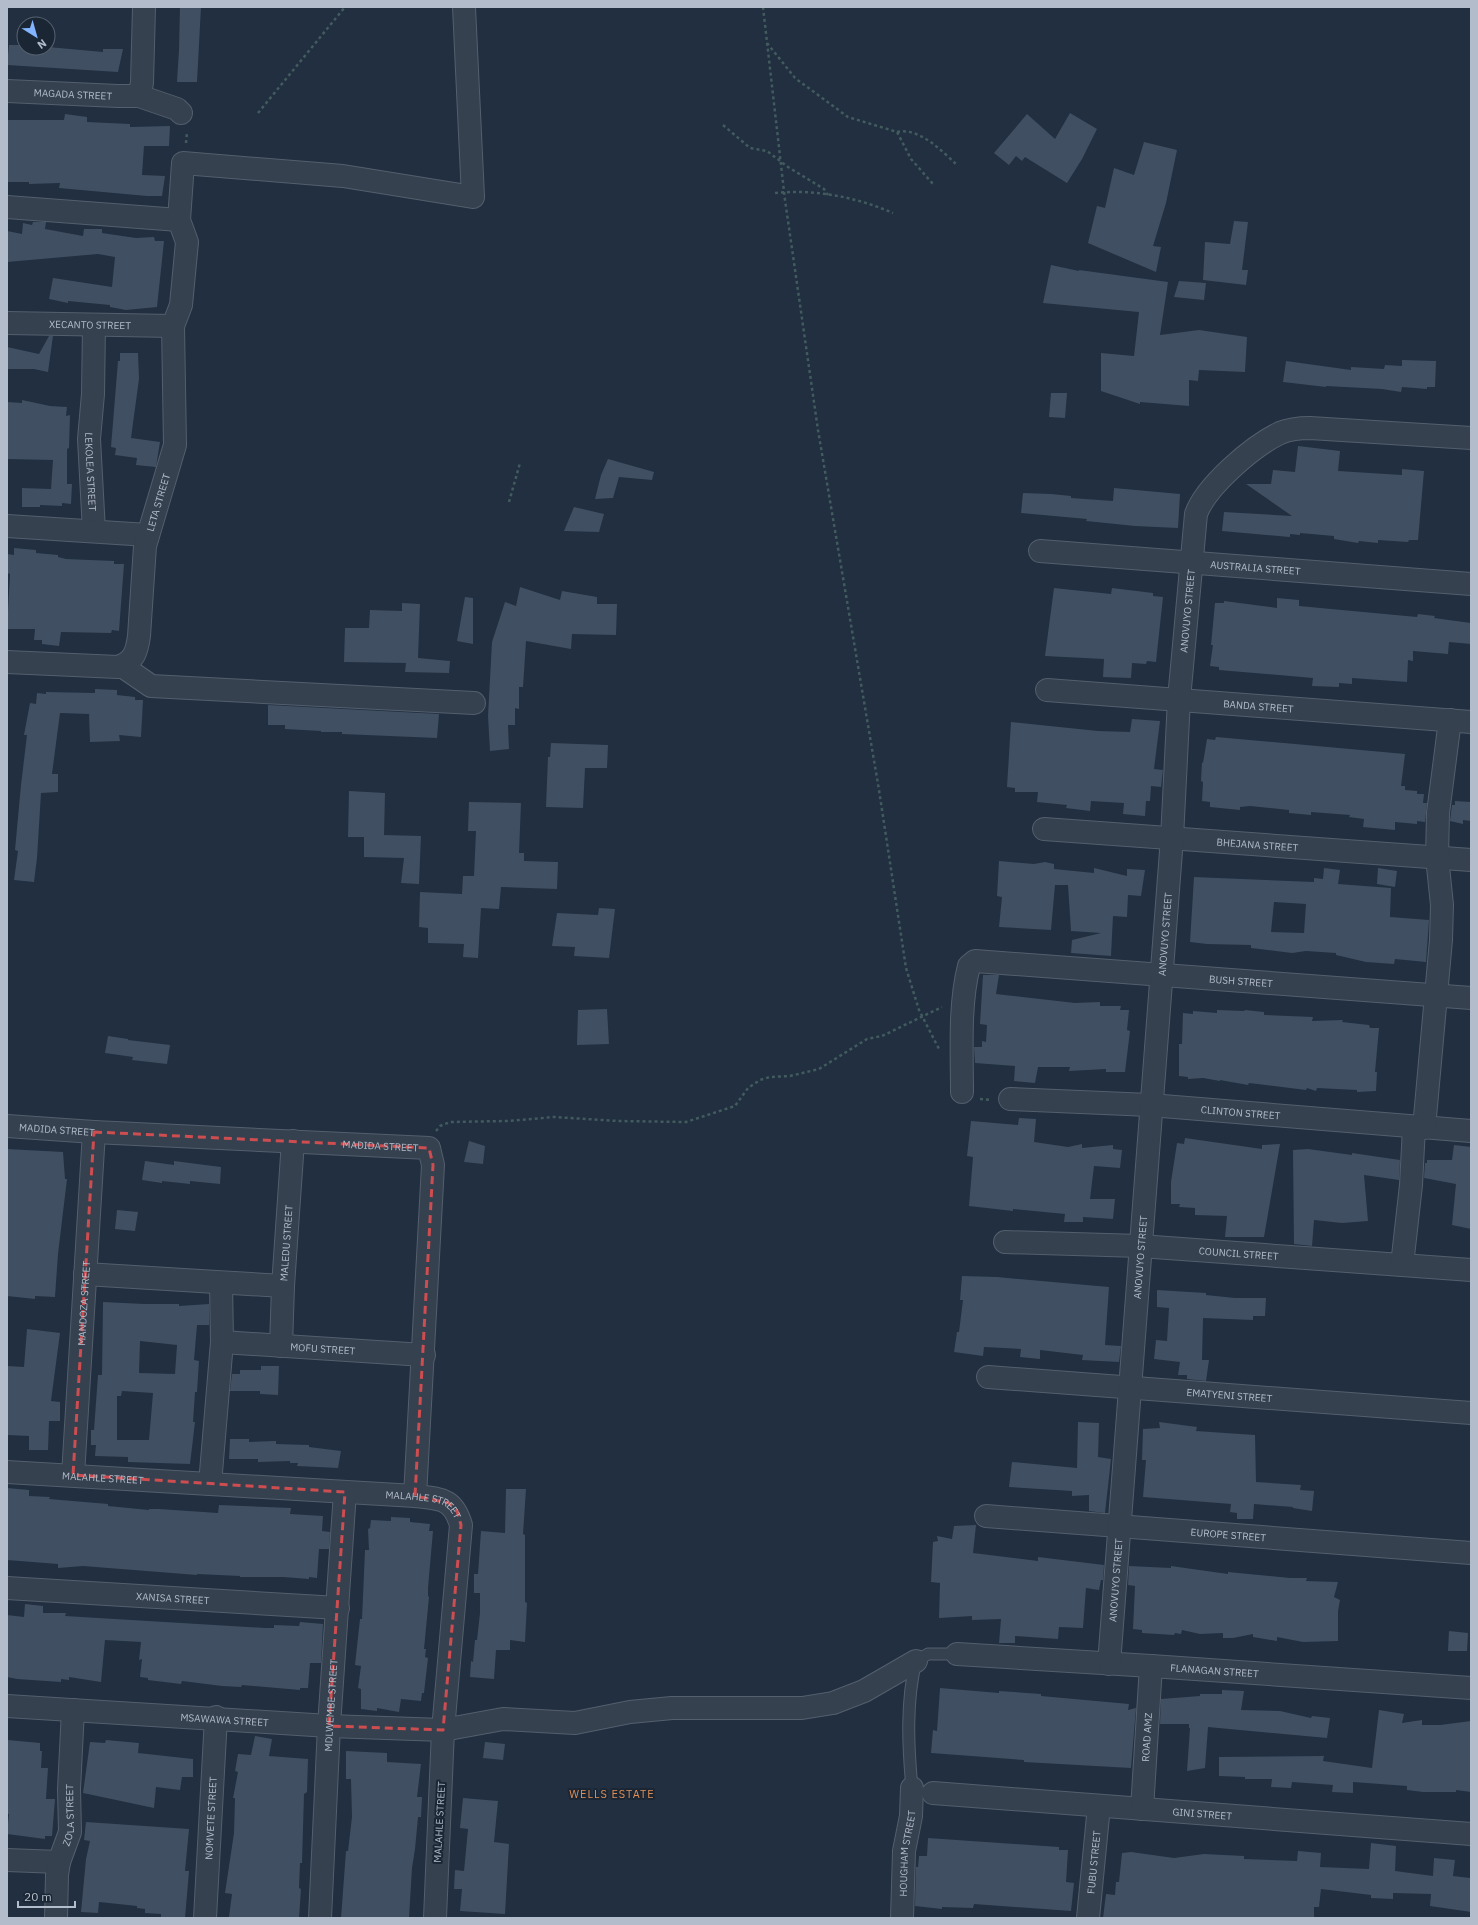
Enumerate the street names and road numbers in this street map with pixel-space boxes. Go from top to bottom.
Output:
street label: MAGADA STREET [33,86,113,103]
street label: XECANTO STREET [49,318,131,332]
street label: LEKOLEA STREET [82,432,99,512]
street label: LETA STREET [144,472,173,533]
street label: AUSTRALIA STREET [1210,558,1301,578]
street label: ANOVUYO STREET [1177,568,1198,653]
street label: BANDA STREET [1223,697,1294,716]
street label: BHEJANA STREET [1216,836,1299,854]
street label: ANOVUYO STREET [1156,892,1175,976]
street label: BUSH STREET [1209,972,1273,990]
street label: CLINTON STREET [1200,1103,1281,1123]
street label: MADIDA STREET [19,1121,95,1139]
street label: MADIDA STREET [342,1138,419,1154]
street label: MALEDU STREET [277,1204,296,1282]
street label: ANOVUYO STREET [1131,1215,1150,1299]
street label: COUNCIL STREET [1198,1244,1279,1263]
street label: MANDOZA STREET [75,1260,93,1346]
street label: MOFU STREET [290,1340,356,1358]
street label: EMATYENI STREET [1186,1386,1273,1405]
street label: MALAHLE STREET [62,1469,144,1487]
street label: MALAHLE STREET [385,1488,464,1521]
street label: EUROPE STREET [1190,1526,1267,1544]
street label: ANOVUYO STREET [1106,1538,1126,1623]
street label: XANISA STREET [136,1590,210,1607]
street label: MDLWEMBE STREET [322,1658,341,1752]
street label: FLANAGAN STREET [1170,1661,1259,1680]
street label: MSAWAWA STREET [180,1711,269,1729]
street label: ROAD AMZ [1139,1712,1155,1762]
street label: NOMVETE STREET [202,1776,220,1860]
street label: MALAHLE STREET [431,1781,448,1863]
street label: ZOLA STREET [60,1784,77,1848]
street label: GINI STREET [1172,1805,1233,1823]
street label: HOUGHAM STREET [897,1810,918,1897]
street label: FUBU STREET [1084,1830,1104,1894]

